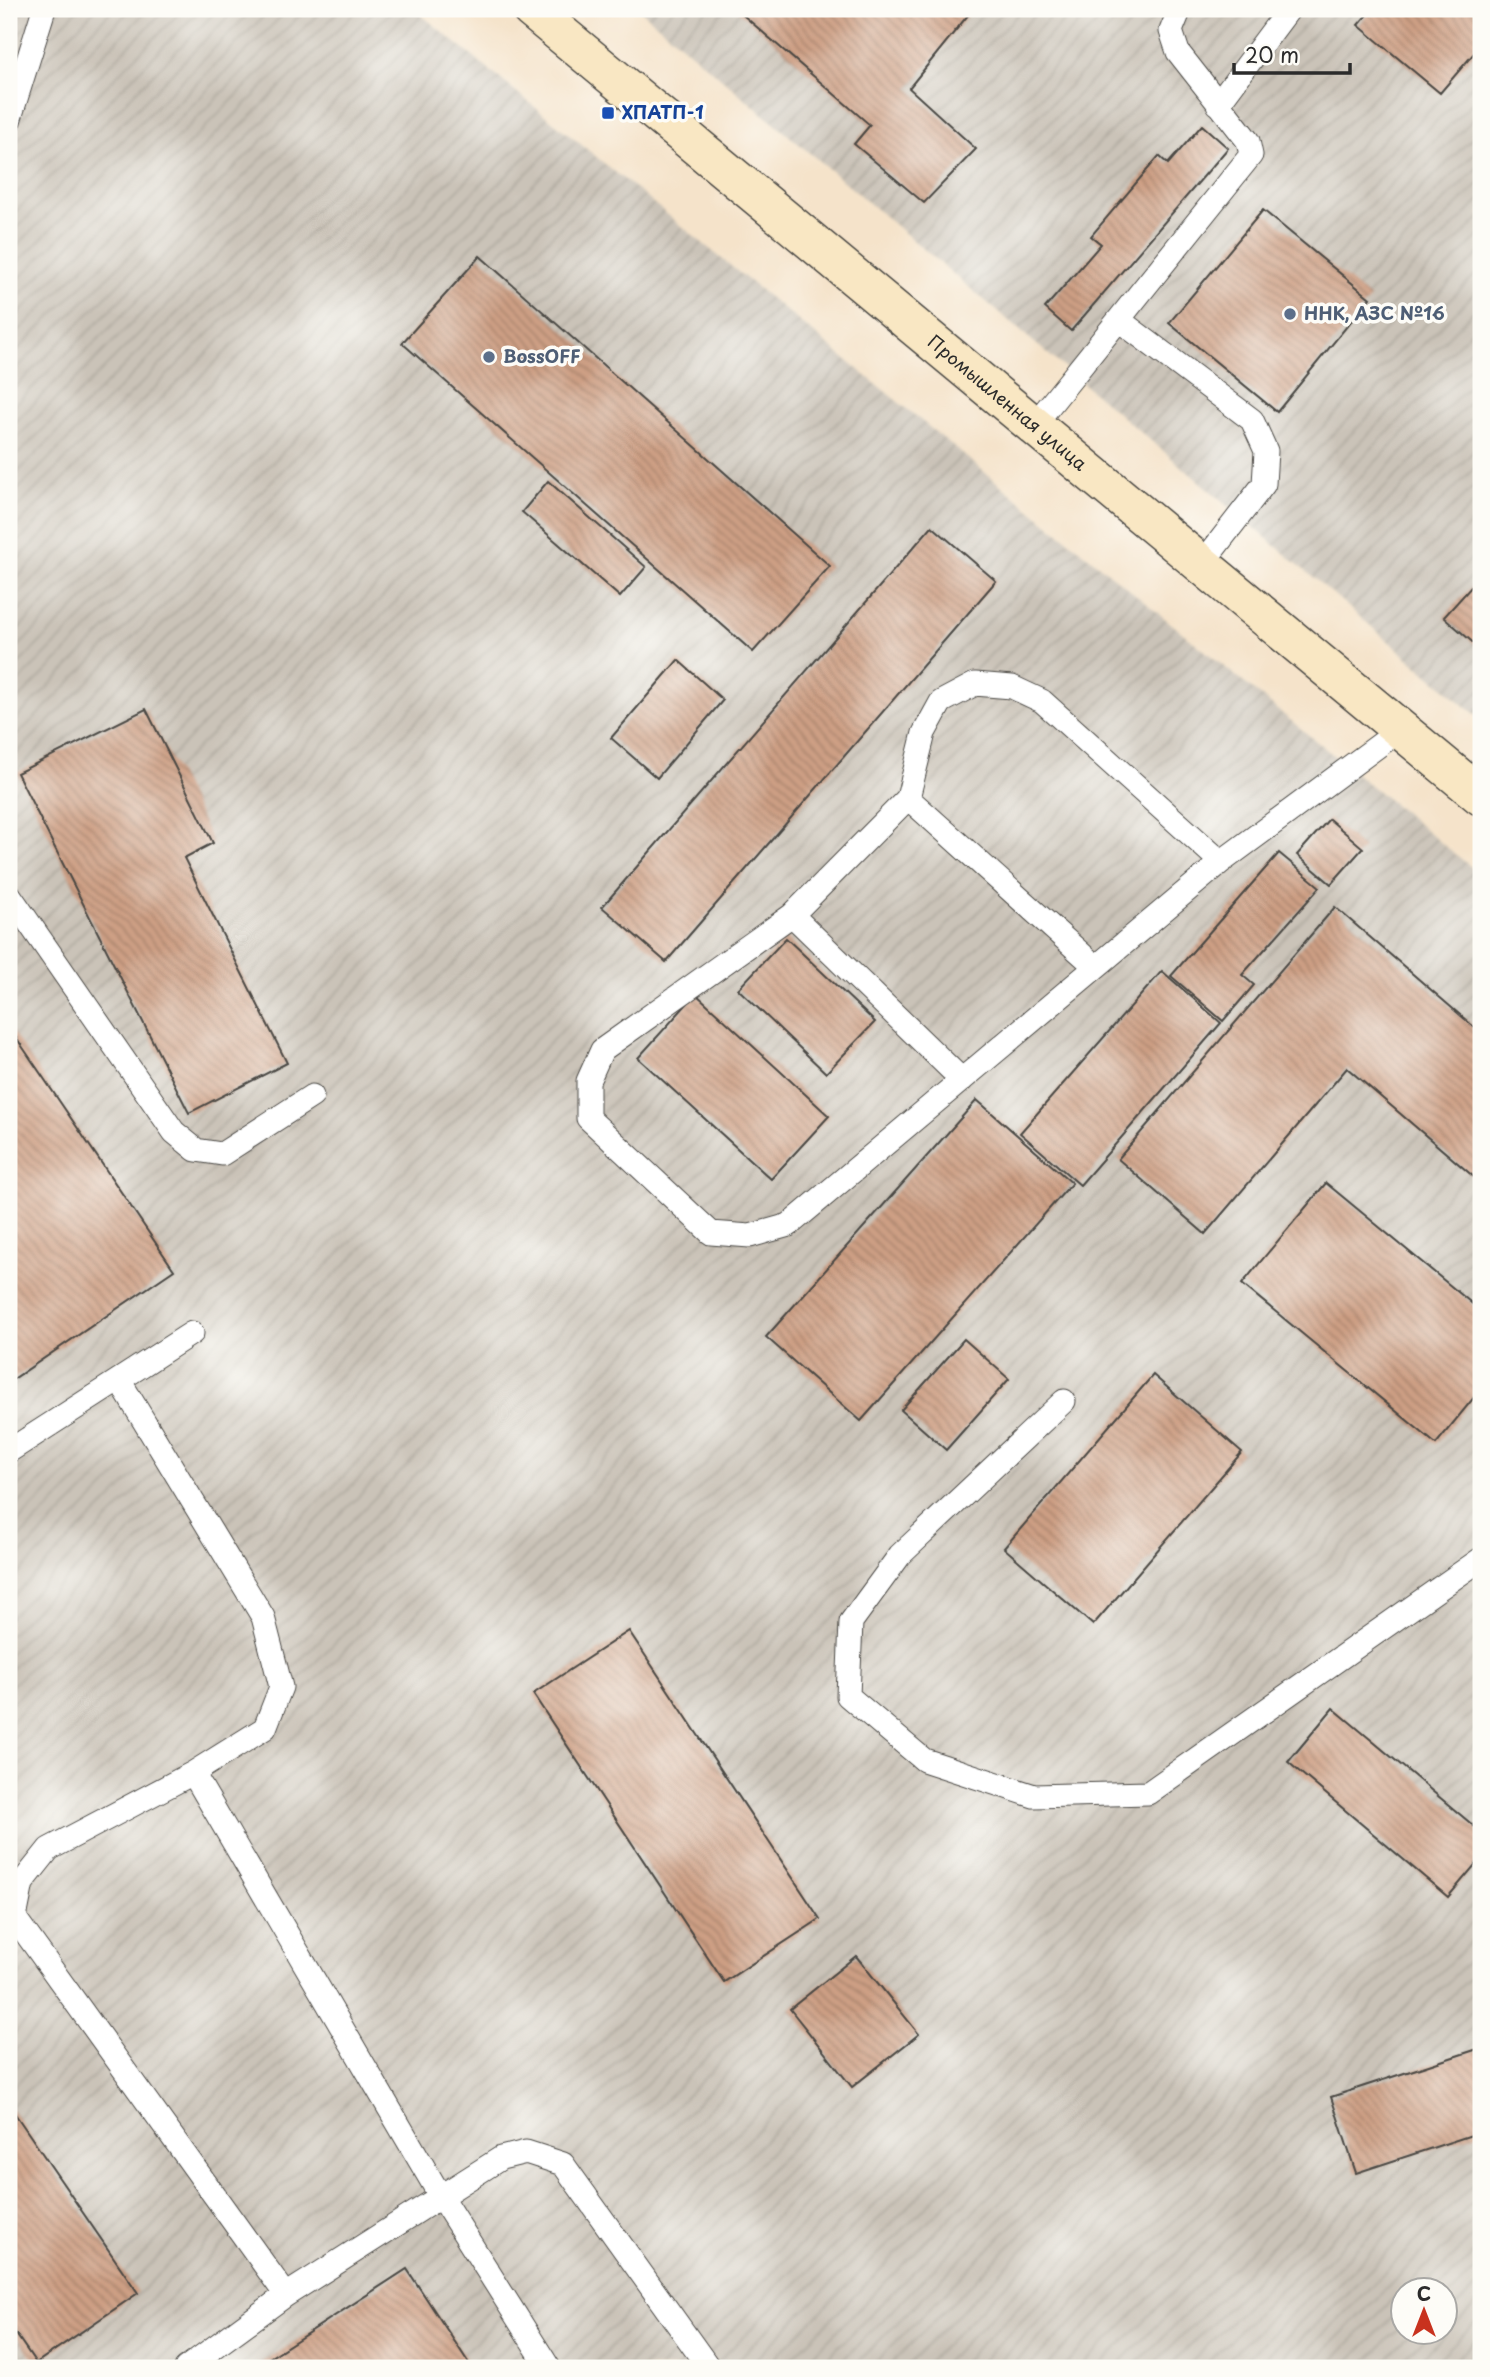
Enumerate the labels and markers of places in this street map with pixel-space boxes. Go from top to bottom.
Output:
place label: ХПАТП-1 [622,98,704,125]
marker: ХПАТП-1 [600,105,616,121]
place label: ННК, АЗС №16 [1304,299,1445,326]
marker: ННК, АЗС №16 [1282,306,1298,322]
place label: BossOFF [503,342,581,369]
marker: BossOFF [481,349,497,365]

